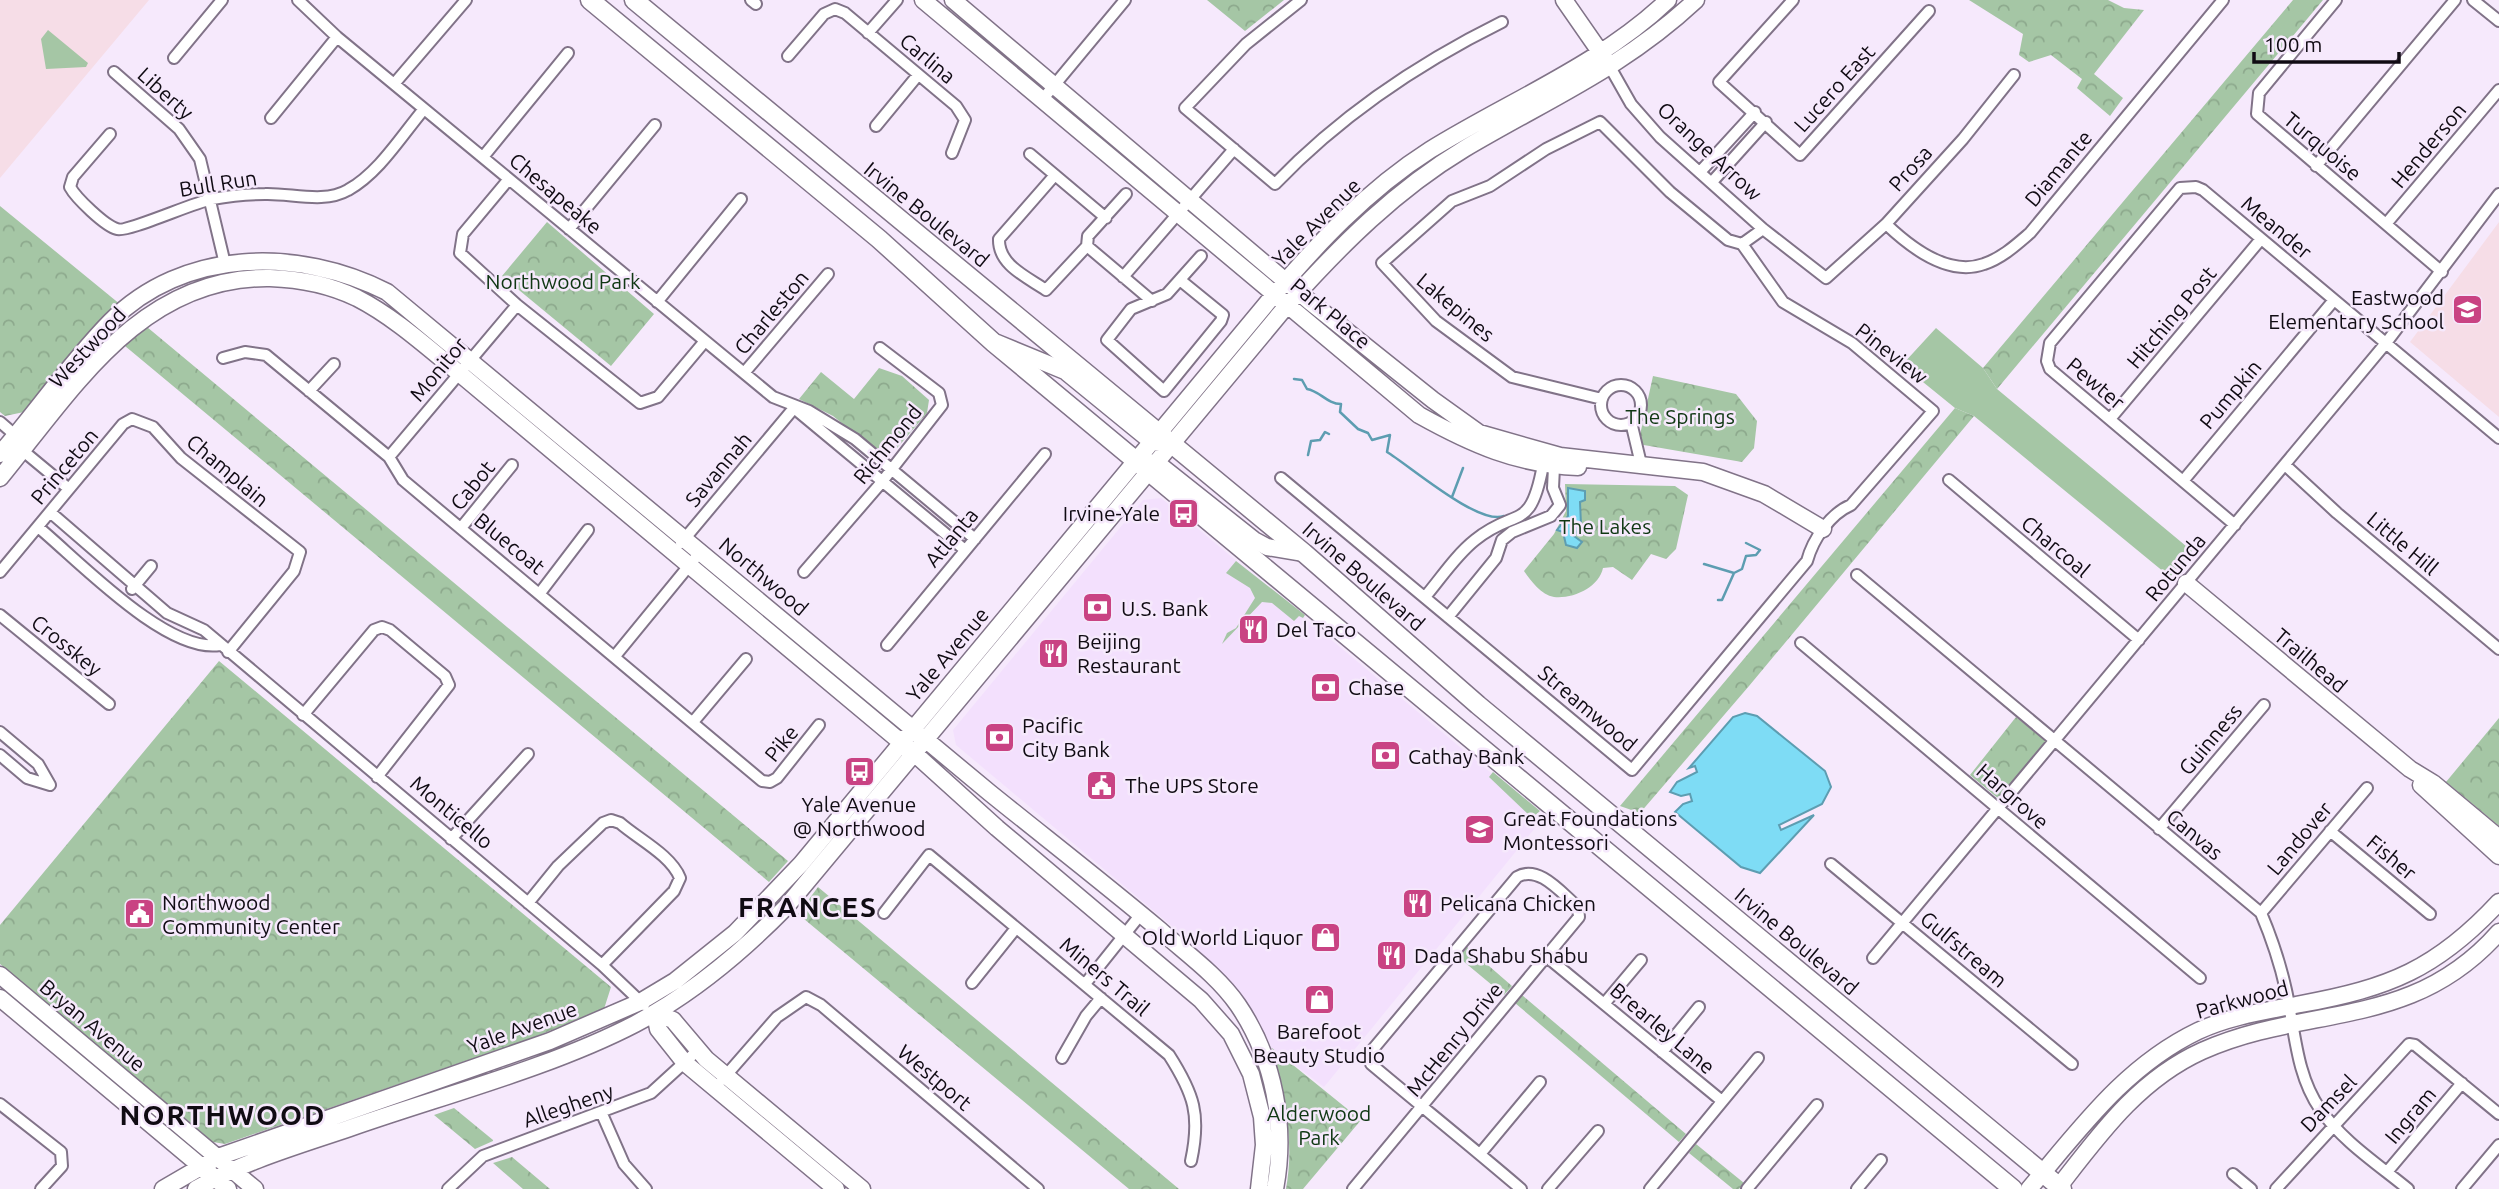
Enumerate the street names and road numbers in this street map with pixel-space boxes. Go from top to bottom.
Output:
street label: Carlina [895,28,961,88]
street label: Lucero East [1789,39,1879,137]
street label: Liberty [133,62,199,124]
street label: Orange Arrow [1653,97,1767,205]
street label: Henderson [2386,98,2470,192]
street label: Turquoise [2280,107,2366,185]
street label: Diamante [2019,125,2097,211]
street label: Prosa [1883,140,1937,196]
street label: Chesapeake [505,148,607,238]
street label: Irvine Boulevard [860,156,994,272]
street label: Bull Run [177,165,259,201]
street label: Yale Avenue [1267,173,1365,271]
street label: Meander [2237,191,2317,263]
street label: Hitching Post [2121,261,2221,373]
street label: Charleston [729,265,813,359]
street label: Lakepines [1412,268,1500,346]
street label: Park Place [1286,273,1376,353]
street label: Westwood [44,302,130,392]
street label: Pineview [1851,318,1933,388]
street label: Monitor [404,332,472,406]
street label: Pewter [2062,352,2130,414]
street label: Pumpkin [2194,355,2266,433]
street label: Richmond [848,400,926,488]
street label: Princeton [25,423,103,509]
street label: Savannah [680,427,756,511]
street label: Champlain [182,429,274,511]
street label: Cabot [445,455,499,515]
street label: Atlanta [920,503,982,571]
street label: Bluecoat [470,507,550,579]
street label: Little Hill [2363,507,2443,579]
street label: Charcoal [2017,510,2095,582]
street label: Irvine Boulevard [1298,517,1430,635]
street label: Rotunda [2140,528,2210,606]
street label: Northwood [715,532,813,620]
street label: Yale Avenue [901,602,993,706]
street label: Crosskey [27,609,107,681]
street label: Trailhead [2270,623,2352,697]
street label: Streamwood [1534,660,1642,756]
street label: Guinness [2174,699,2246,779]
street label: Pike [759,720,803,766]
street label: Hargrove [1972,758,2054,834]
street label: Monticello [406,771,498,853]
street label: Landover [2262,797,2336,879]
street label: Canvas [2162,804,2228,864]
street label: Fisher [2363,830,2421,884]
street label: Irvine Boulevard [1730,882,1864,1000]
street label: Gulfstream [1916,906,2012,992]
street label: Miners Trail [1055,932,1155,1020]
street label: Bryan Avenue [35,974,151,1076]
street label: Parkwood [2193,975,2291,1023]
street label: McHenry Drive [1401,977,1507,1101]
street label: Brearley Lane [1606,977,1720,1079]
street label: Yale Avenue [464,996,580,1058]
street label: Westport [893,1039,977,1115]
street label: Damsel [2295,1070,2361,1136]
street label: Allegheny [520,1078,616,1132]
street label: Ingram [2380,1082,2440,1148]

